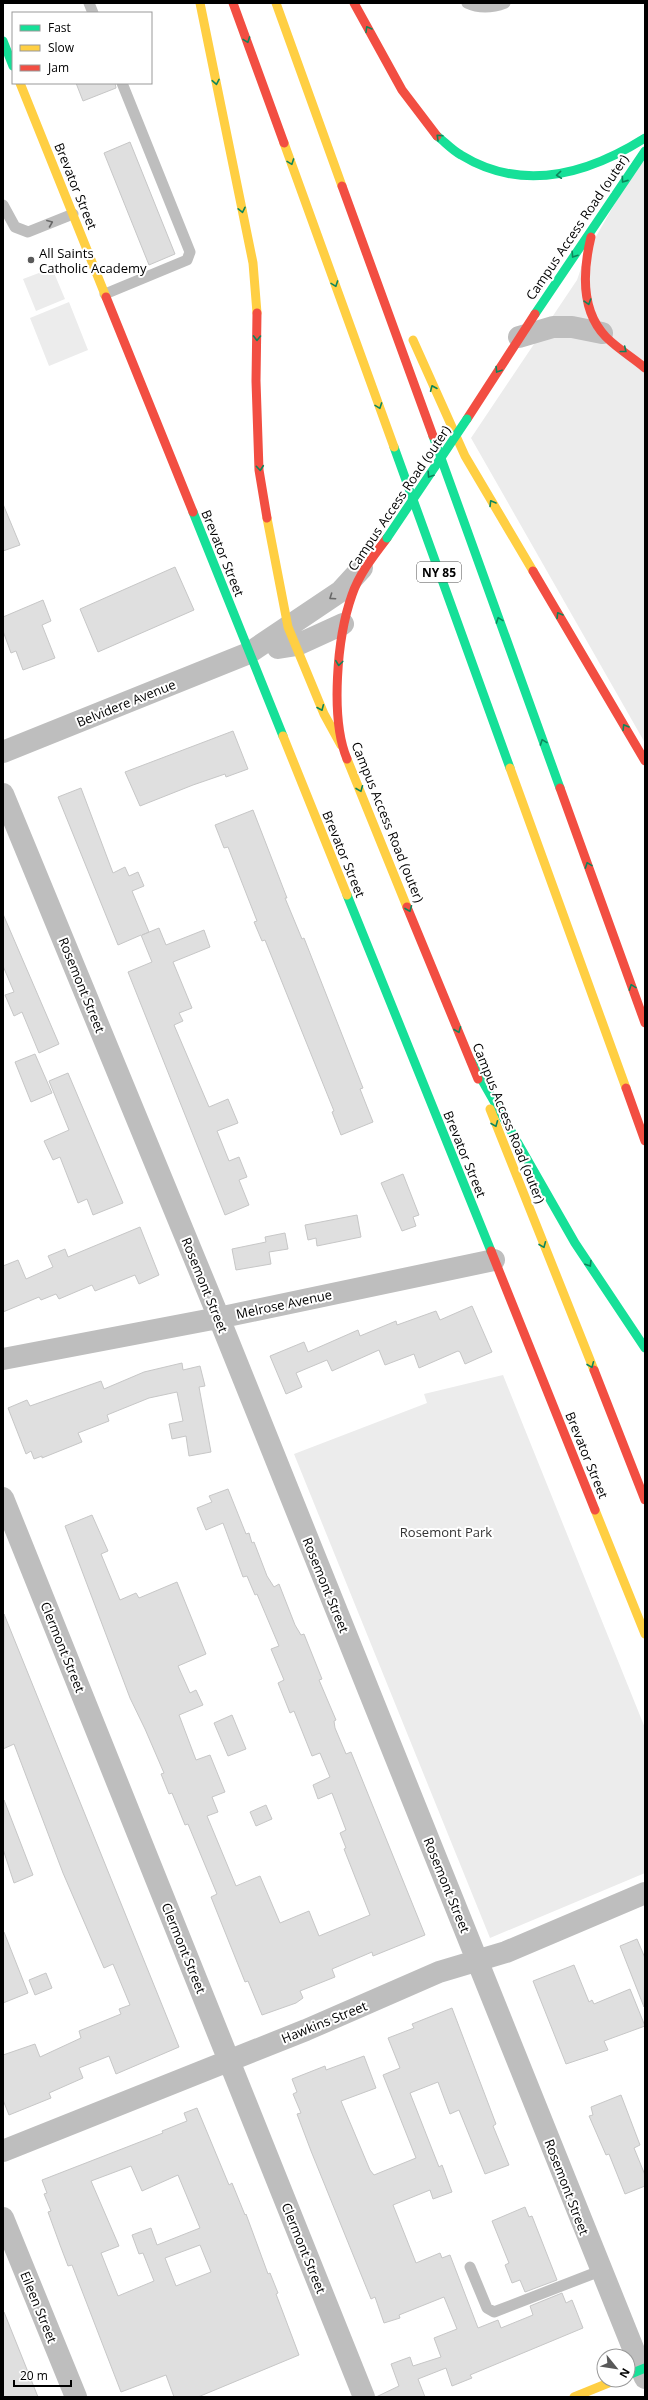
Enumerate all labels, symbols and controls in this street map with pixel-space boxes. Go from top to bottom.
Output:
legend [12,12,152,84]
text: Fast [48,19,71,36]
one-way arrow [366,26,373,33]
one-way arrow [242,36,250,43]
text: Slow [48,39,75,56]
text: Jam [47,59,69,76]
one-way arrow [211,79,220,86]
one-way arrow [436,135,444,142]
street label: Brevator Street [50,140,102,232]
street label: Campus Access Road (outer) [522,151,633,303]
one-way arrow [286,158,295,165]
one-way arrow [556,170,562,179]
one-way arrow [622,176,629,183]
one-way arrow [237,207,245,213]
one-way arrow [47,220,54,228]
place label: All Saints Catholic Academy [39,244,147,277]
one-way arrow [571,251,579,258]
marker: All Saints Catholic Academy [26,255,36,265]
one-way arrow [330,281,339,288]
one-way arrow [584,298,592,305]
one-way arrow [253,335,261,341]
one-way arrow [619,346,626,353]
one-way arrow [495,366,503,373]
one-way arrow [430,385,438,392]
one-way arrow [375,403,383,410]
street label: Campus Access Road (outer) [344,422,455,574]
one-way arrow [255,465,264,471]
one-way arrow [427,471,434,478]
one-way arrow [490,500,497,507]
street label: Brevator Street [197,507,249,599]
road number: NY 85 [417,562,461,582]
one-way arrow [329,592,336,600]
one-way arrow [556,612,563,619]
one-way arrow [496,617,504,624]
one-way arrow [335,660,344,666]
street label: Belvidere Avenue [74,675,178,731]
one-way arrow [316,703,324,711]
one-way arrow [623,724,630,731]
street label: Campus Access Road (outer) [347,739,429,905]
one-way arrow [540,739,548,746]
one-way arrow [356,785,364,792]
street label: Brevator Street [318,808,370,900]
one-way arrow [584,861,592,868]
one-way arrow [405,906,413,913]
street label: Rosemont Street [55,935,109,1036]
one-way arrow [628,983,636,990]
one-way arrow [453,1026,461,1033]
street label: Campus Access Road (outer) [468,1040,550,1206]
street label: Brevator Street [439,1108,491,1200]
one-way arrow [491,1120,499,1127]
street label: Rosemont Street [178,1235,232,1336]
one-way arrow [539,1241,547,1248]
one-way arrow [584,1260,592,1267]
street label: Melrose Avenue [234,1285,334,1323]
one-way arrow [587,1362,595,1369]
street label: Brevator Street [561,1409,613,1501]
park label: Rosemont Park [400,1523,492,1541]
street label: Rosemont Street [299,1535,353,1636]
street label: Clermont Street [37,1599,90,1695]
street label: Rosemont Street [420,1835,474,1936]
street label: Clermont Street [158,1900,211,1996]
street label: Hawkins Street [279,1997,370,2047]
street label: Rosemont Street [540,2136,594,2238]
street label: Clermont Street [278,2200,331,2296]
street label: Eileen Street [16,2268,62,2346]
north arrow [596,2348,636,2388]
scale bar [14,2362,71,2388]
text: N [616,2366,634,2381]
text: 20 m [20,2367,48,2384]

